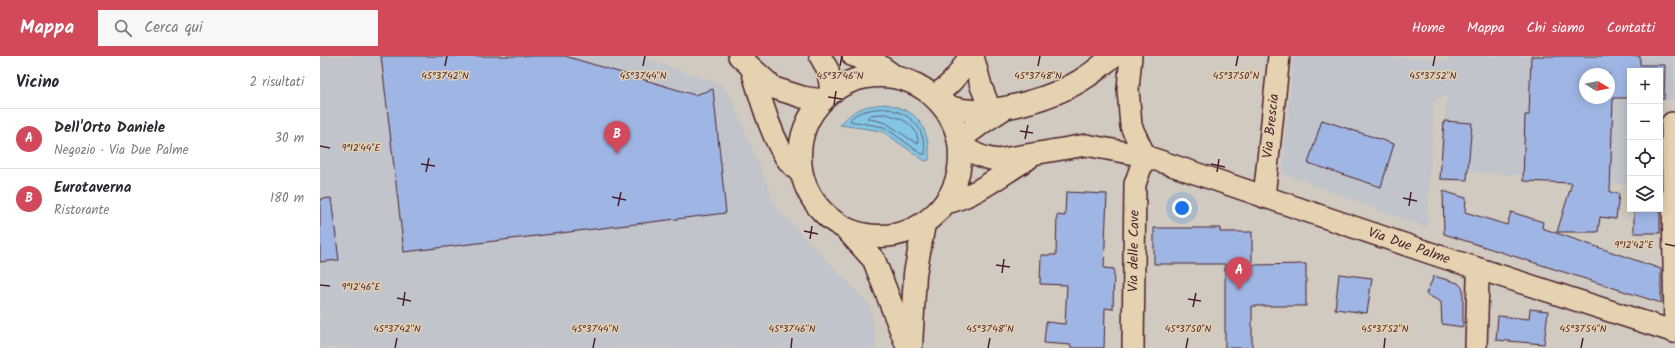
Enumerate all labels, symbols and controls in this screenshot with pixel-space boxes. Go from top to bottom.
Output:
search box [98,10,378,46]
text: Mappa [20,13,74,43]
text: Cerca qui [144,16,203,40]
icon: search [112,17,134,39]
text: Home [1412,17,1445,39]
text: Mappa [1467,17,1504,39]
text: Chi siamo [1526,17,1585,39]
text: Contatti [1607,17,1655,39]
text: 45°37'42"N [421,68,469,84]
text: 45°37'44"N [619,68,667,84]
text: 45°37'46"N [816,68,864,84]
text: 45°37'48"N [1014,68,1062,84]
text: 45°37'50"N [1213,68,1259,84]
text: 45°37'52"N [1409,68,1457,84]
north arrow [1579,68,1615,104]
map controls [1627,68,1663,212]
button: + [1627,68,1663,104]
text: Vicino [16,69,59,96]
text: 2 risultati [250,72,304,93]
street label: Via Brescia [1257,93,1285,159]
button: − [1627,104,1663,140]
text: Dell'Orto Daniele [54,116,165,140]
pin: B [604,121,630,154]
text: A [25,128,33,149]
text: 30 m [275,128,304,149]
text: Negozio · Via Due Palme [54,140,189,161]
text: 9°12'44"E [342,140,382,156]
button: locate [1627,140,1663,176]
text: Eurotaverna [54,176,131,200]
button: layers [1627,176,1663,212]
text: B [25,188,33,209]
text: 180 m [270,188,304,209]
your location [1172,198,1192,218]
text: Ristorante [54,200,109,221]
street label: Via delle Cave [1122,209,1146,292]
street label: Via Due Palme [1365,222,1454,271]
text: 9°12'42"E [1614,237,1655,253]
pin: A [1226,257,1252,290]
text: 9°12'46"E [342,279,382,295]
text: 45°37'42"N [373,321,421,337]
text: 45°37'44"N [571,321,619,337]
text: 45°37'46"N [768,321,816,337]
text: 45°37'48"N [966,321,1014,337]
text: 45°37'50"N [1165,321,1211,337]
text: 45°37'52"N [1361,321,1409,337]
text: 45°37'54"N [1560,321,1607,337]

